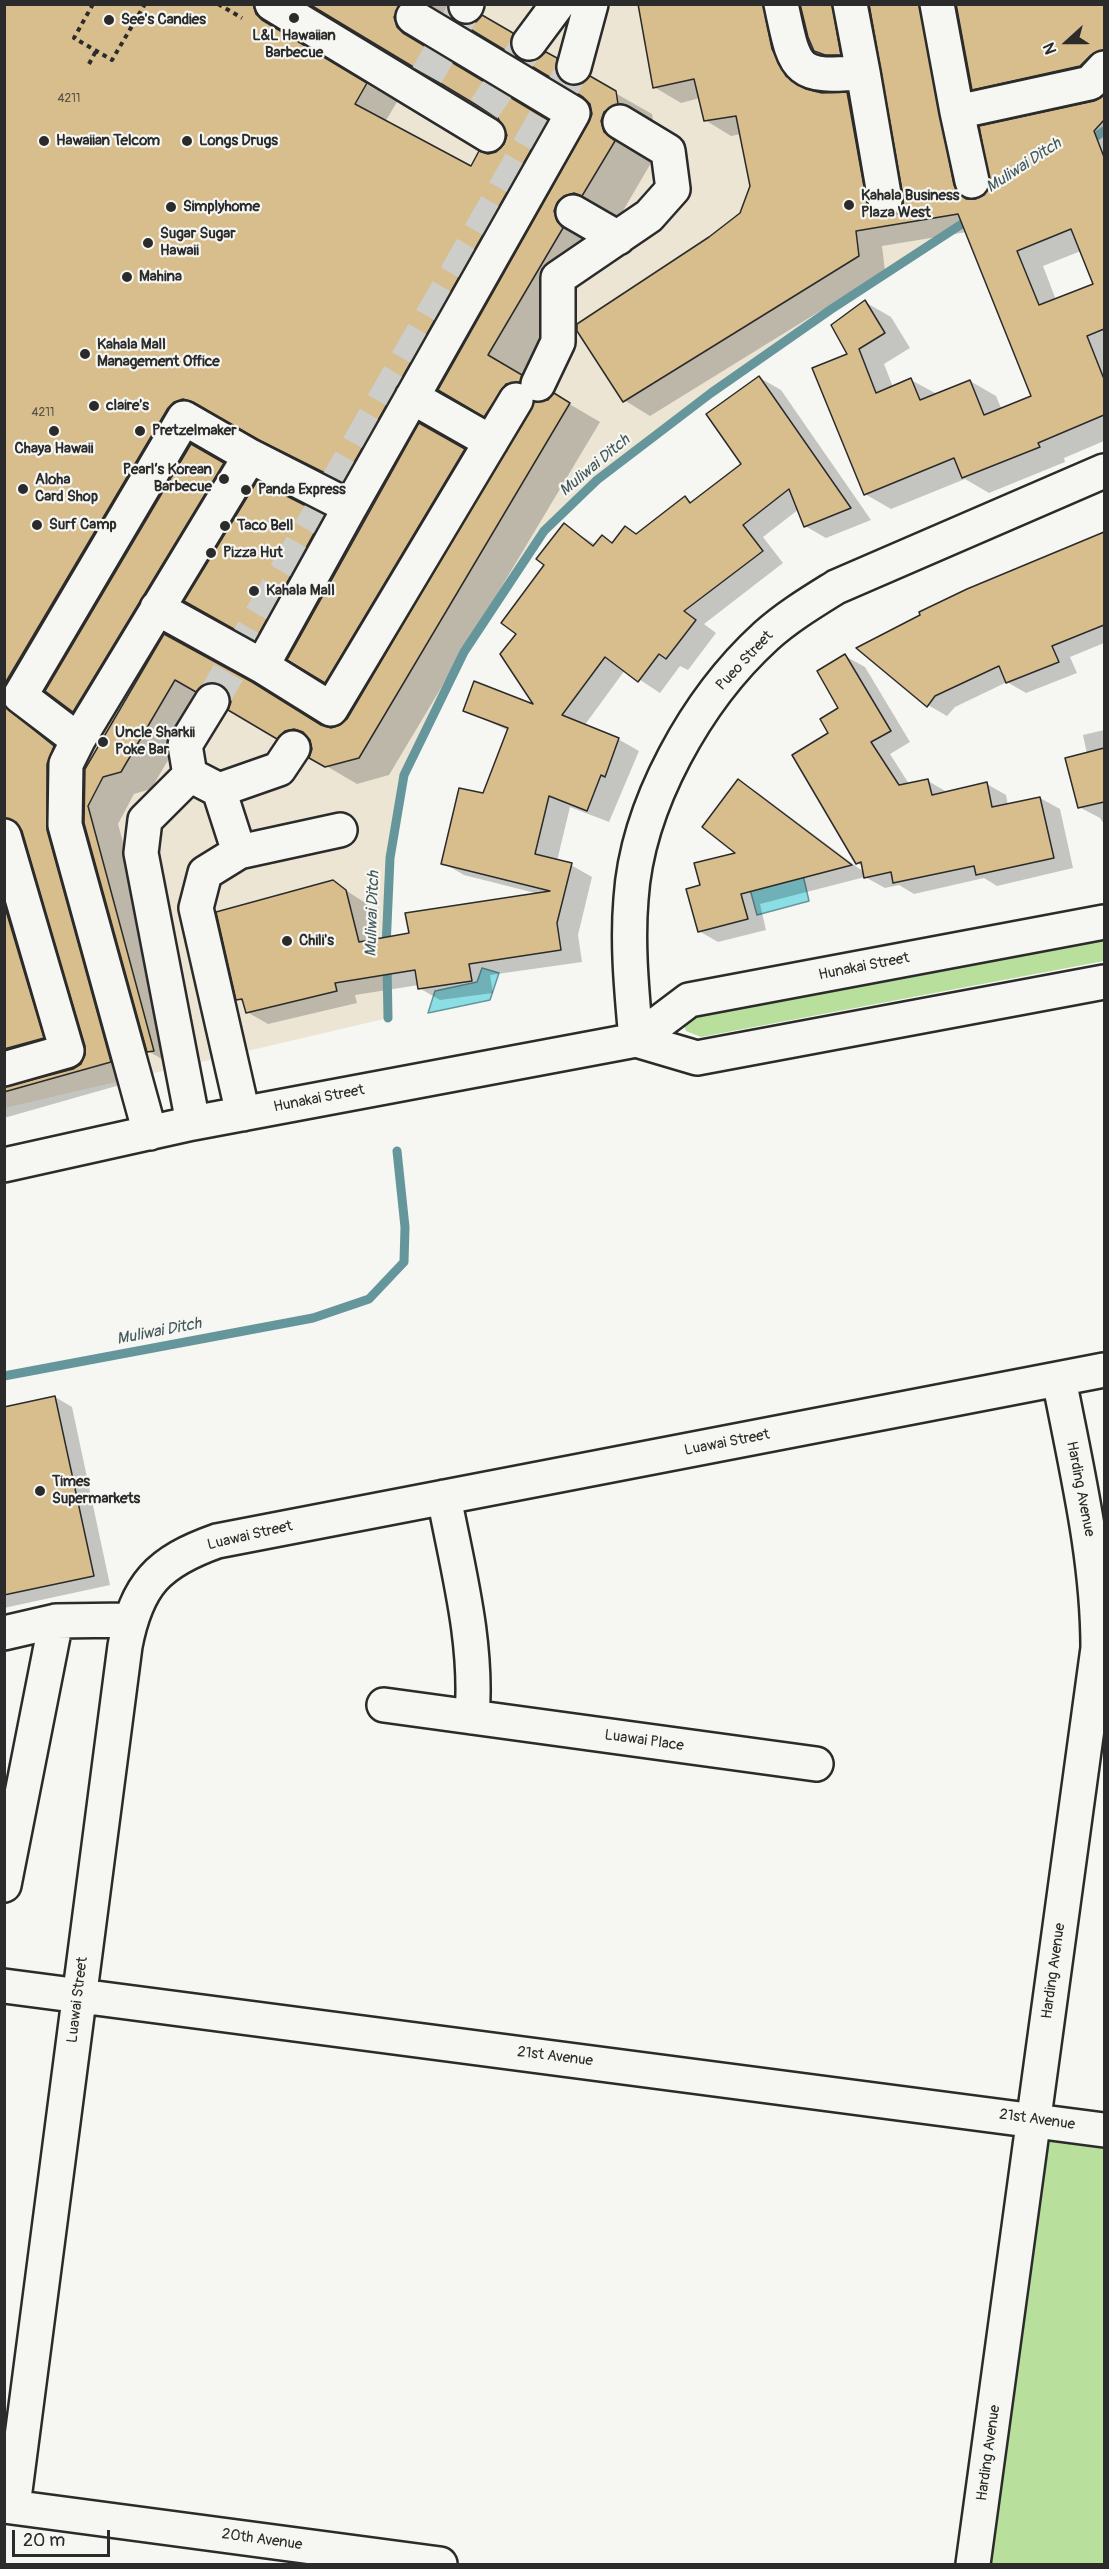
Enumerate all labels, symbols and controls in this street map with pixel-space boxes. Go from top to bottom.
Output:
place label: See's Candies [121,11,206,29]
marker: L&L Hawaiian Barbecue [287,11,301,25]
north arrow [1037,12,1097,72]
marker: See's Candies [102,13,116,27]
place label: L&L Hawaiian Barbecue [252,27,336,62]
text: N [1039,40,1061,57]
house number: 4211 [57,92,81,106]
place label: Hawaiian Telcom [56,132,160,150]
place label: Longs Drugs [199,132,278,150]
marker: Hawaiian Telcom [37,134,51,148]
marker: Longs Drugs [180,134,194,148]
water label: Muliwai Ditch [983,135,1065,197]
place label: Kahala Business Plaza West [861,187,959,222]
place label: Simplyhome [183,198,260,216]
marker: Kahala Business Plaza West [842,198,856,212]
marker: Simplyhome [164,200,178,214]
place label: Sugar Sugar Hawaii [160,225,236,260]
marker: Sugar Sugar Hawaii [141,236,155,250]
place label: Mahina [139,268,182,286]
marker: Mahina [120,270,134,284]
place label: Kahala Mall Management Office [97,336,220,371]
marker: Kahala Mall Management Office [78,347,92,361]
place label: claire's [106,397,149,415]
marker: claire's [87,399,101,413]
house number: 4211 [31,406,55,420]
place label: Pretzelmaker [152,422,237,440]
marker: Chaya Hawaii [47,424,61,438]
marker: Pretzelmaker [133,424,147,438]
water label: Muliwai Ditch [556,431,634,501]
place label: Chaya Hawaii [15,440,93,458]
place label: Pearl’s Korean Barbecue [123,461,212,496]
place label: Aloha Card Shop [35,471,98,506]
marker: Pearl’s Korean Barbecue [217,472,231,486]
place label: Panda Express [258,481,346,499]
marker: Aloha Card Shop [16,482,30,496]
marker: Panda Express [239,483,253,497]
place label: Surf Camp [49,516,117,534]
place label: Taco Bell [237,517,293,535]
marker: Surf Camp [30,518,44,532]
marker: Taco Bell [218,519,232,533]
place label: Pizza Hut [223,544,283,562]
marker: Pizza Hut [204,546,218,560]
place label: Kahala Mall [266,582,335,600]
marker: Kahala Mall [247,584,261,598]
street label: Pueo Street [713,627,777,695]
place label: Uncle Sharkii Poke Bar [115,724,195,759]
marker: Uncle Sharkii Poke Bar [96,735,110,749]
water label: Muliwai Ditch [362,871,384,957]
place label: Chili's [299,932,334,950]
marker: Chili's [280,934,294,948]
street label: Hunakai Street [817,949,911,985]
street label: Hunakai Street [272,1081,366,1117]
water label: Muliwai Ditch [115,1314,203,1350]
street label: Luawai Street [683,1426,771,1460]
street label: Harding Avenue [1062,1440,1098,1538]
place label: Times Supermarkets [52,1473,140,1508]
marker: Times Supermarkets [33,1484,47,1498]
street label: Luawai Street [206,1517,294,1555]
street label: Luawai Place [603,1727,685,1755]
street label: Harding Avenue [1038,1922,1070,2020]
street label: Luawai Street [64,1956,92,2044]
street label: 21st Avenue [516,2043,594,2071]
street label: 21st Avenue [998,2106,1076,2134]
street label: Harding Avenue [973,2404,1005,2502]
scale bar [15,2518,112,2556]
street label: 20th Avenue [221,2525,303,2555]
text: 20 m [23,2529,65,2552]

